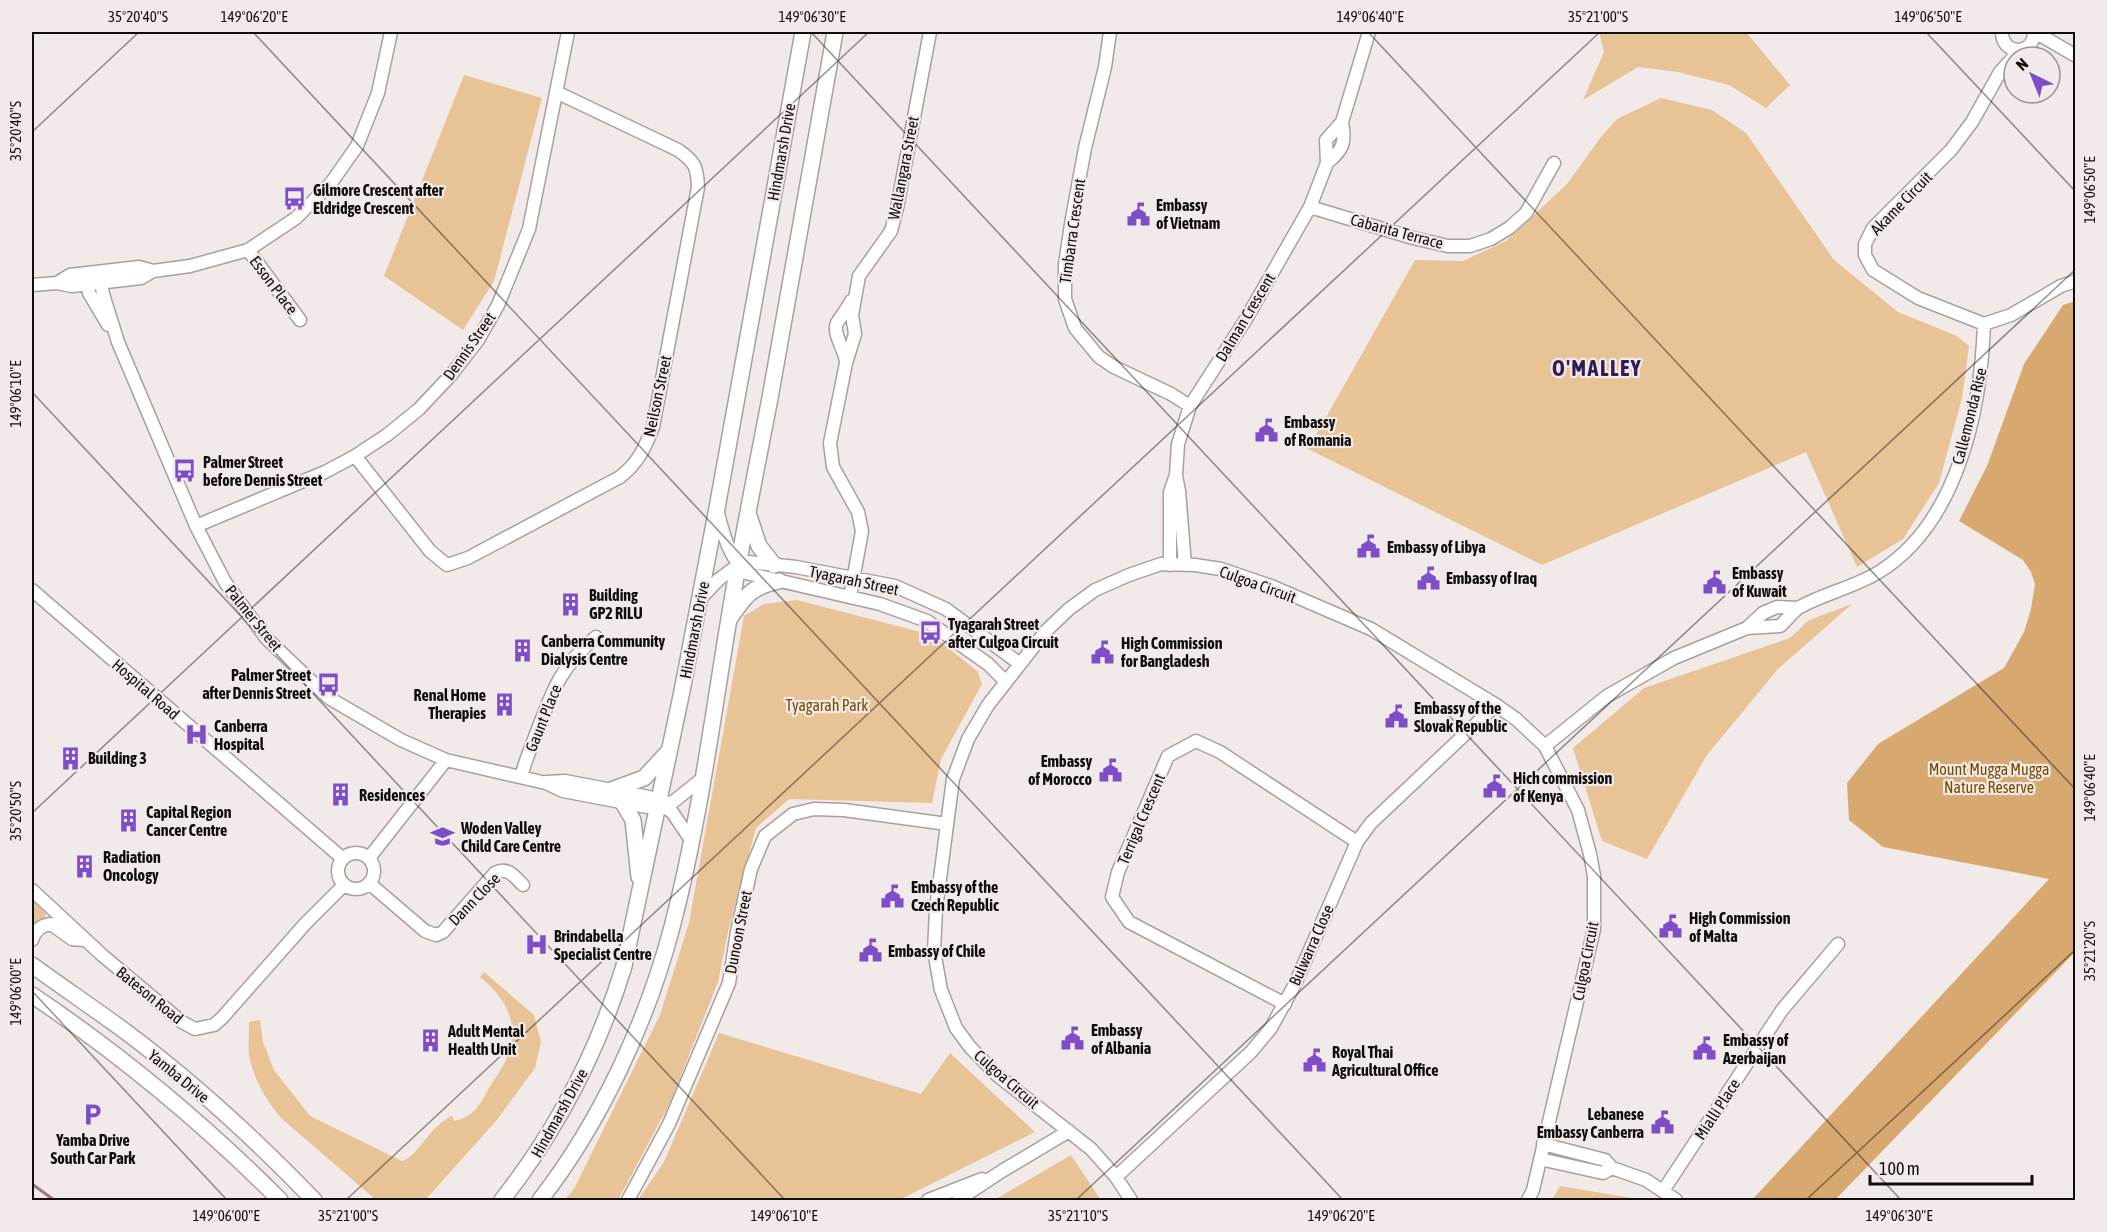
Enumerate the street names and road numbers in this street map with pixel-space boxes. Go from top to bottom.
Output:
street label: Hindmarsh Drive [764,102,798,202]
street label: Wallangara Street [884,114,923,222]
street label: Akame Circuit [1866,167,1936,238]
street label: Timbarra Crescent [1056,177,1088,285]
street label: Cabarita Terrace [1349,210,1445,252]
street label: Esson Place [246,252,302,318]
street label: Dalman Crescent [1212,269,1279,364]
street label: Dennis Street [439,308,499,383]
street label: Neilson Street [640,353,674,438]
street label: Callemonda Rise [1948,366,1990,466]
street label: Tyagarah Street [807,562,901,599]
street label: Culgoa Circuit [1217,562,1299,607]
street label: Hindmarsh Drive [676,580,712,680]
street label: Palmer Street [222,581,286,655]
street label: Hospital Road [108,655,183,724]
street label: Gaunt Place [521,682,565,754]
street label: Terrigal Crescent [1114,770,1169,868]
street label: Dann Close [445,869,503,929]
street label: Dunoon Street [721,888,755,975]
street label: Bulwarra Close [1285,902,1337,988]
street label: Culgoa Circuit [1569,920,1603,1002]
street label: Bateson Road [113,963,187,1027]
street label: Yamba Drive [145,1046,213,1106]
street label: Culgoa Circuit [970,1046,1043,1113]
street label: Hindmarsh Drive [527,1065,591,1161]
street label: Mialli Place [1691,1075,1743,1143]

